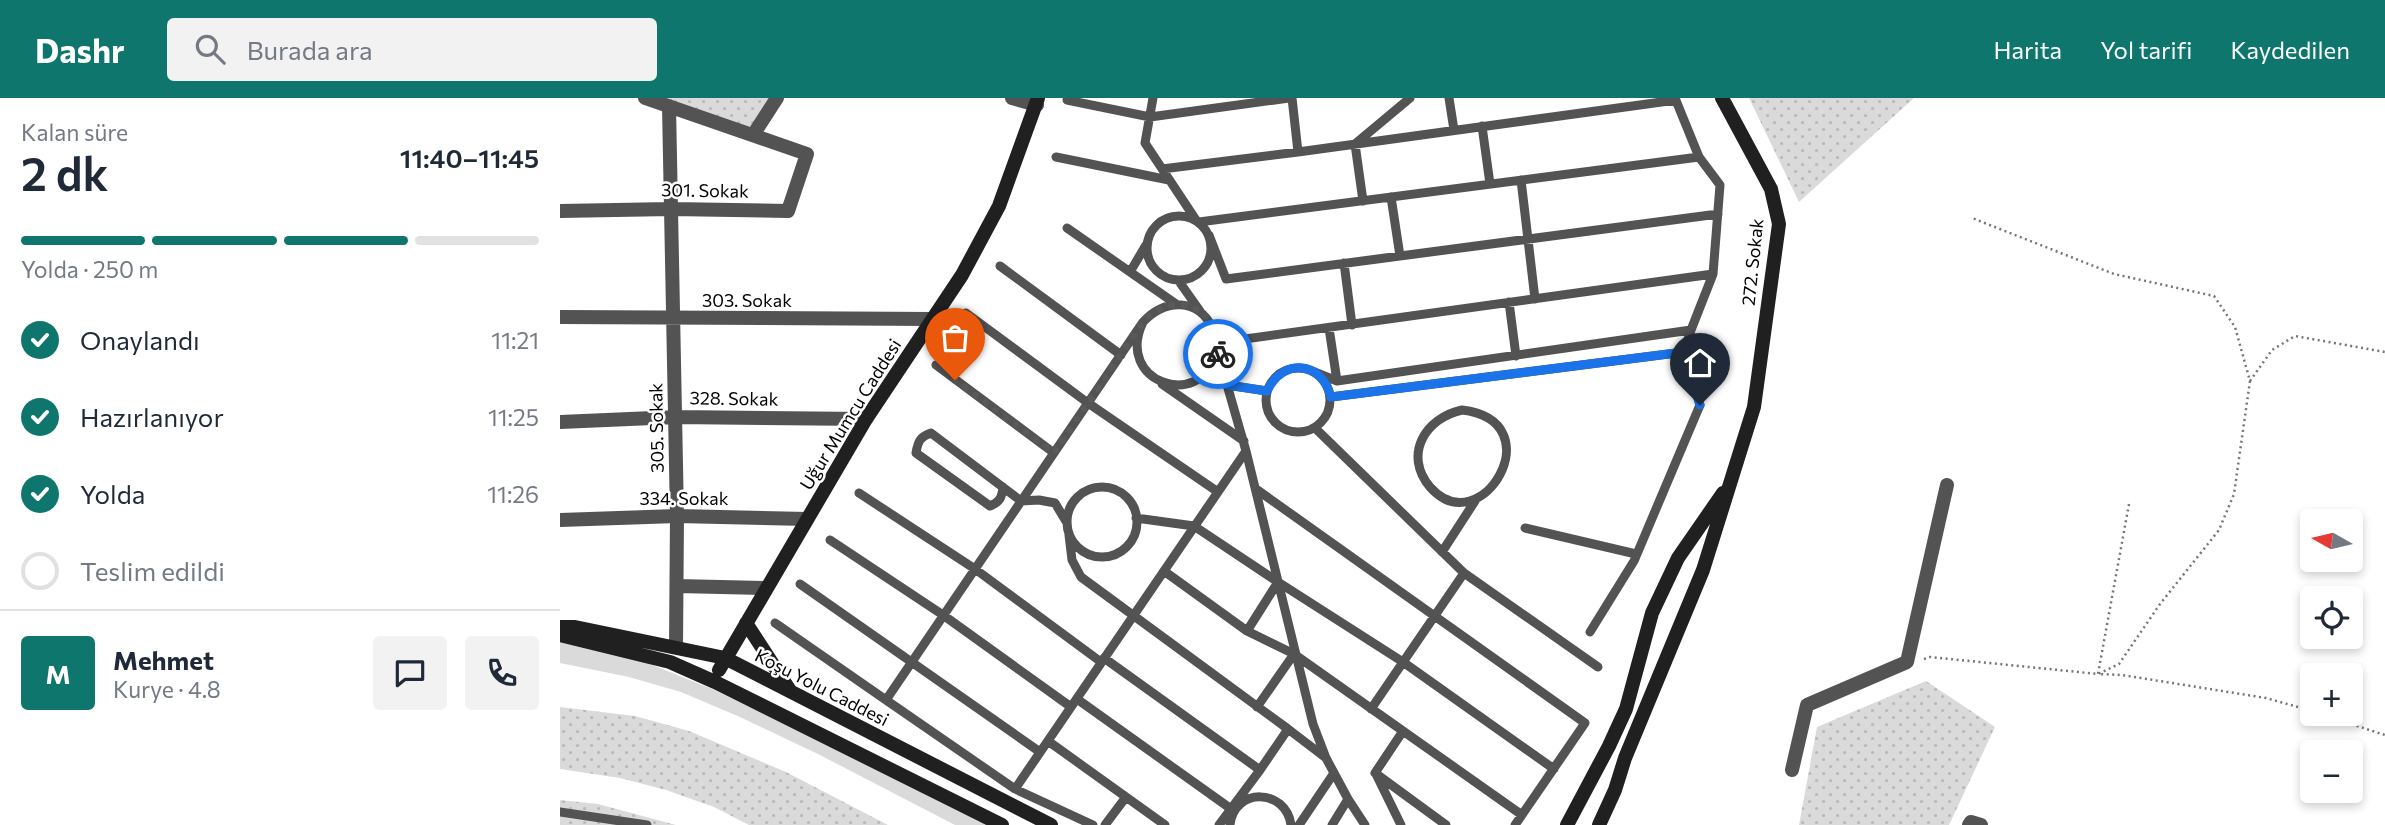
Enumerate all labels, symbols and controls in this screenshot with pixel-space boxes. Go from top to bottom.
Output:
search box [167,18,657,81]
text: Dashr [35,29,125,70]
icon: search [191,30,229,68]
text: Burada ara [247,34,373,65]
text: Harita [1993,35,2062,64]
text: Yol tarifi [2100,35,2192,64]
text: Kaydedilen [2230,35,2350,64]
text: Kalan süre [21,118,128,146]
text: 11:40–11:45 [400,142,539,173]
text: 2 dk [21,144,108,200]
street label: 301. Sokak [661,178,749,202]
street label: 272. Sokak [1736,217,1768,307]
text: Yolda · 250 m [21,255,158,283]
street label: 303. Sokak [702,289,792,311]
pin [925,308,985,380]
icon: bag [936,319,974,357]
courier [1183,319,1253,389]
icon: check [21,321,59,359]
text: Onaylandı [80,324,200,355]
text: 11:21 [491,326,539,354]
pin [1670,333,1730,405]
street label: Uğur Mumcu Caddesi [795,334,905,494]
icon: bike [1199,335,1237,373]
icon: home [1681,344,1719,382]
street label: 305. Sokak [644,383,668,473]
street label: 328. Sokak [689,386,779,410]
icon: check [21,398,59,436]
text: Hazırlanıyor [80,401,224,432]
text: 11:25 [488,403,539,431]
icon: check [21,475,59,513]
text: Yolda [80,478,145,509]
text: 11:26 [487,480,539,508]
street label: 334. Sokak [639,487,729,509]
north arrow [2300,509,2362,572]
map controls [2300,509,2363,803]
text: Teslim edildi [80,555,225,586]
button: locate [2300,586,2363,649]
button: chat [373,636,447,710]
button: phone [465,636,539,710]
text: Mehmet [113,644,214,675]
street label: Koşu Yolu Caddesi [751,644,893,730]
text: M [45,658,71,689]
button: + [2300,663,2363,726]
text: Kurye · 4.8 [113,675,221,703]
button: − [2300,740,2363,803]

